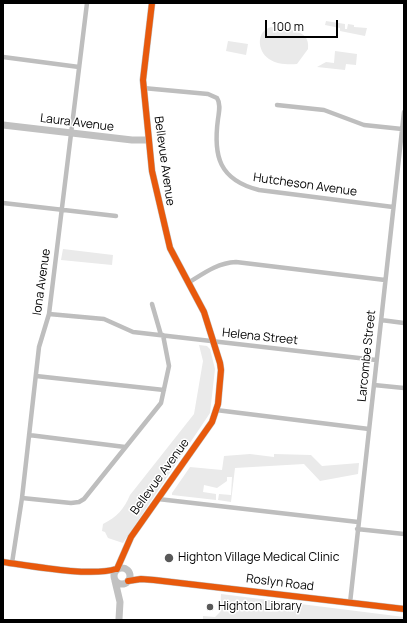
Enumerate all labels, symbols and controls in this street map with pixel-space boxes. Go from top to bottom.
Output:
scale bar [267,12,340,38]
text: 100 m [272,18,304,35]
street label: Laura Avenue [39,111,115,135]
street label: Bellevue Avenue [151,115,177,207]
street label: Hutcheson Avenue [252,171,358,199]
street label: Iona Avenue [30,248,54,316]
street label: Larcombe Street [355,309,379,403]
street label: Helena Street [221,326,299,348]
street label: Bellevue Avenue [128,436,192,518]
place label: Highton Village Medical Clinic [178,551,339,565]
marker: Highton Village Medical Clinic [163,552,175,564]
street label: Roslyn Road [245,572,315,594]
place label: Highton Library [218,600,302,614]
marker: Highton Library [205,602,215,612]

